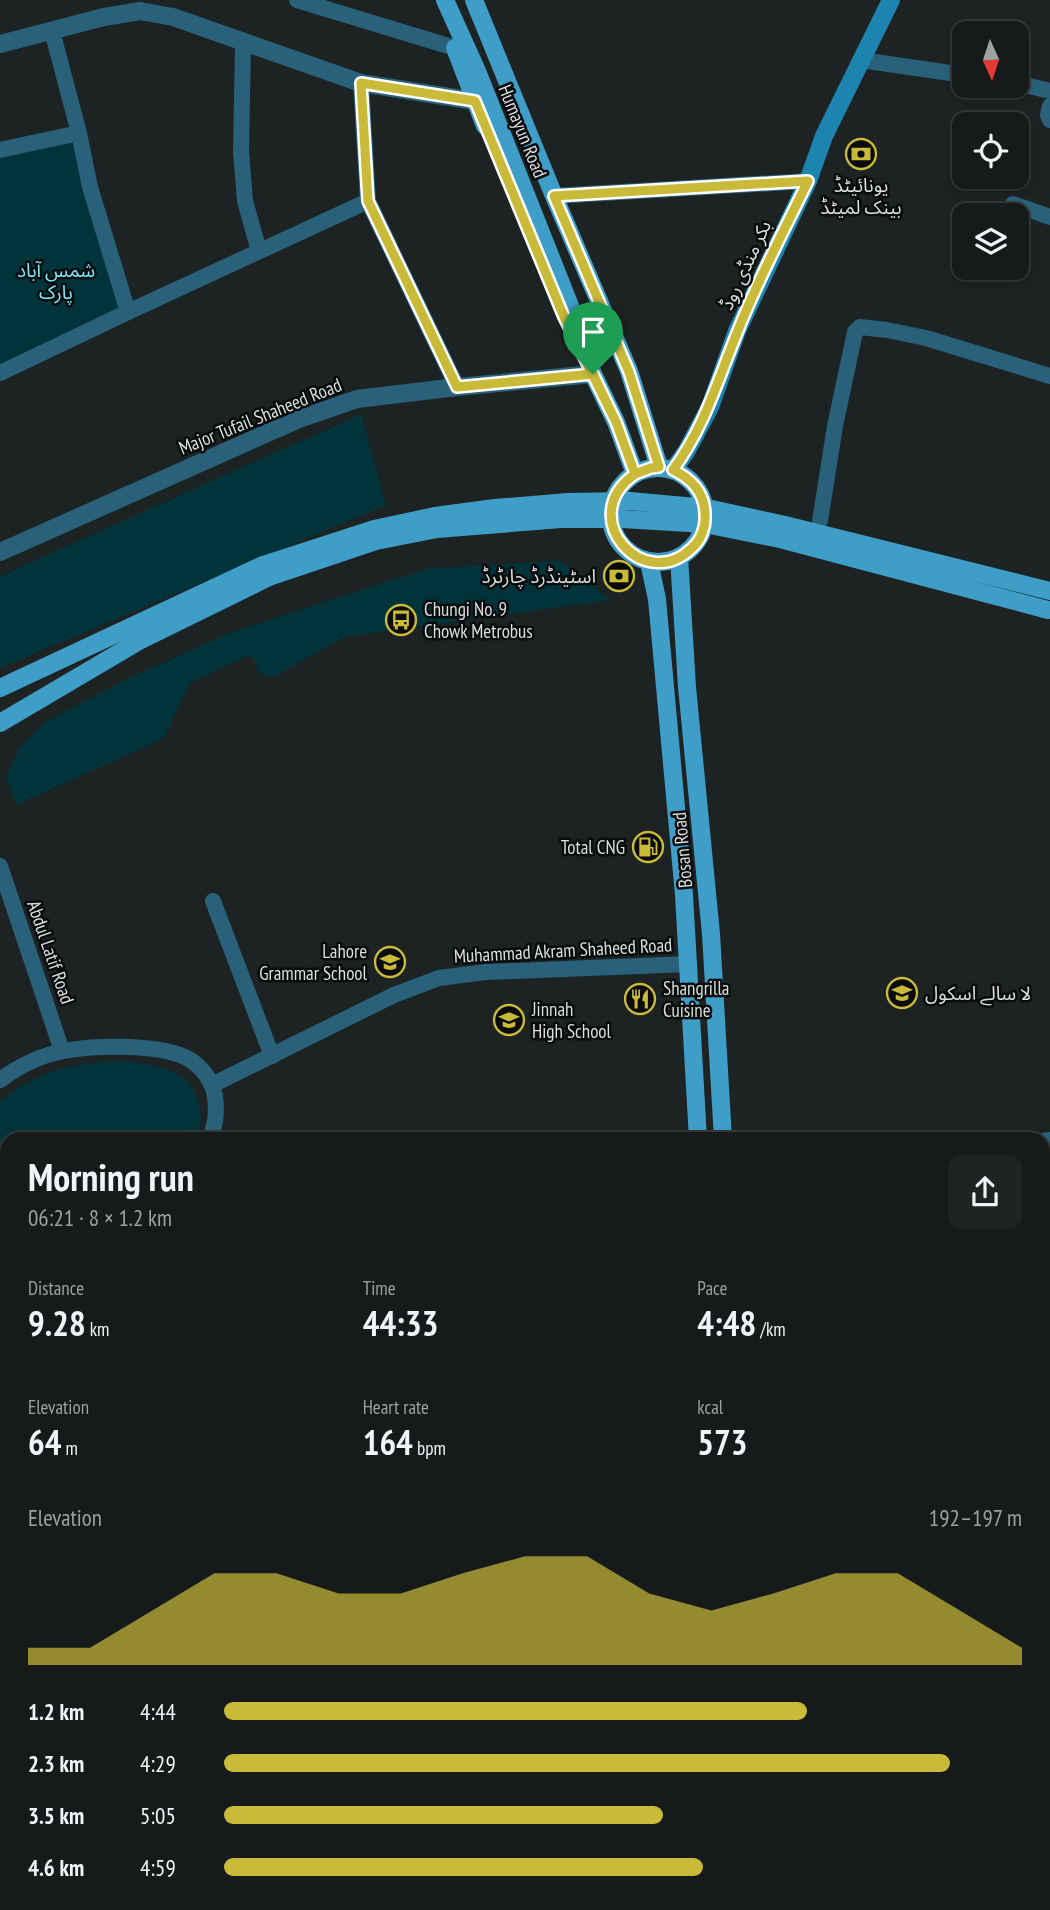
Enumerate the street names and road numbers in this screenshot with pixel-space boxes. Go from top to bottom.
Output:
street label: Humayun Road [493,81,553,181]
street label: بکر منڈی روڈ [714,216,776,314]
street label: Major Tufail Shaheed Road [175,372,345,460]
street label: Bosan Road [667,811,697,889]
street label: Abdul Latif Road [22,897,80,1007]
street label: Muhammad Akram Shaheed Road [453,932,673,968]

